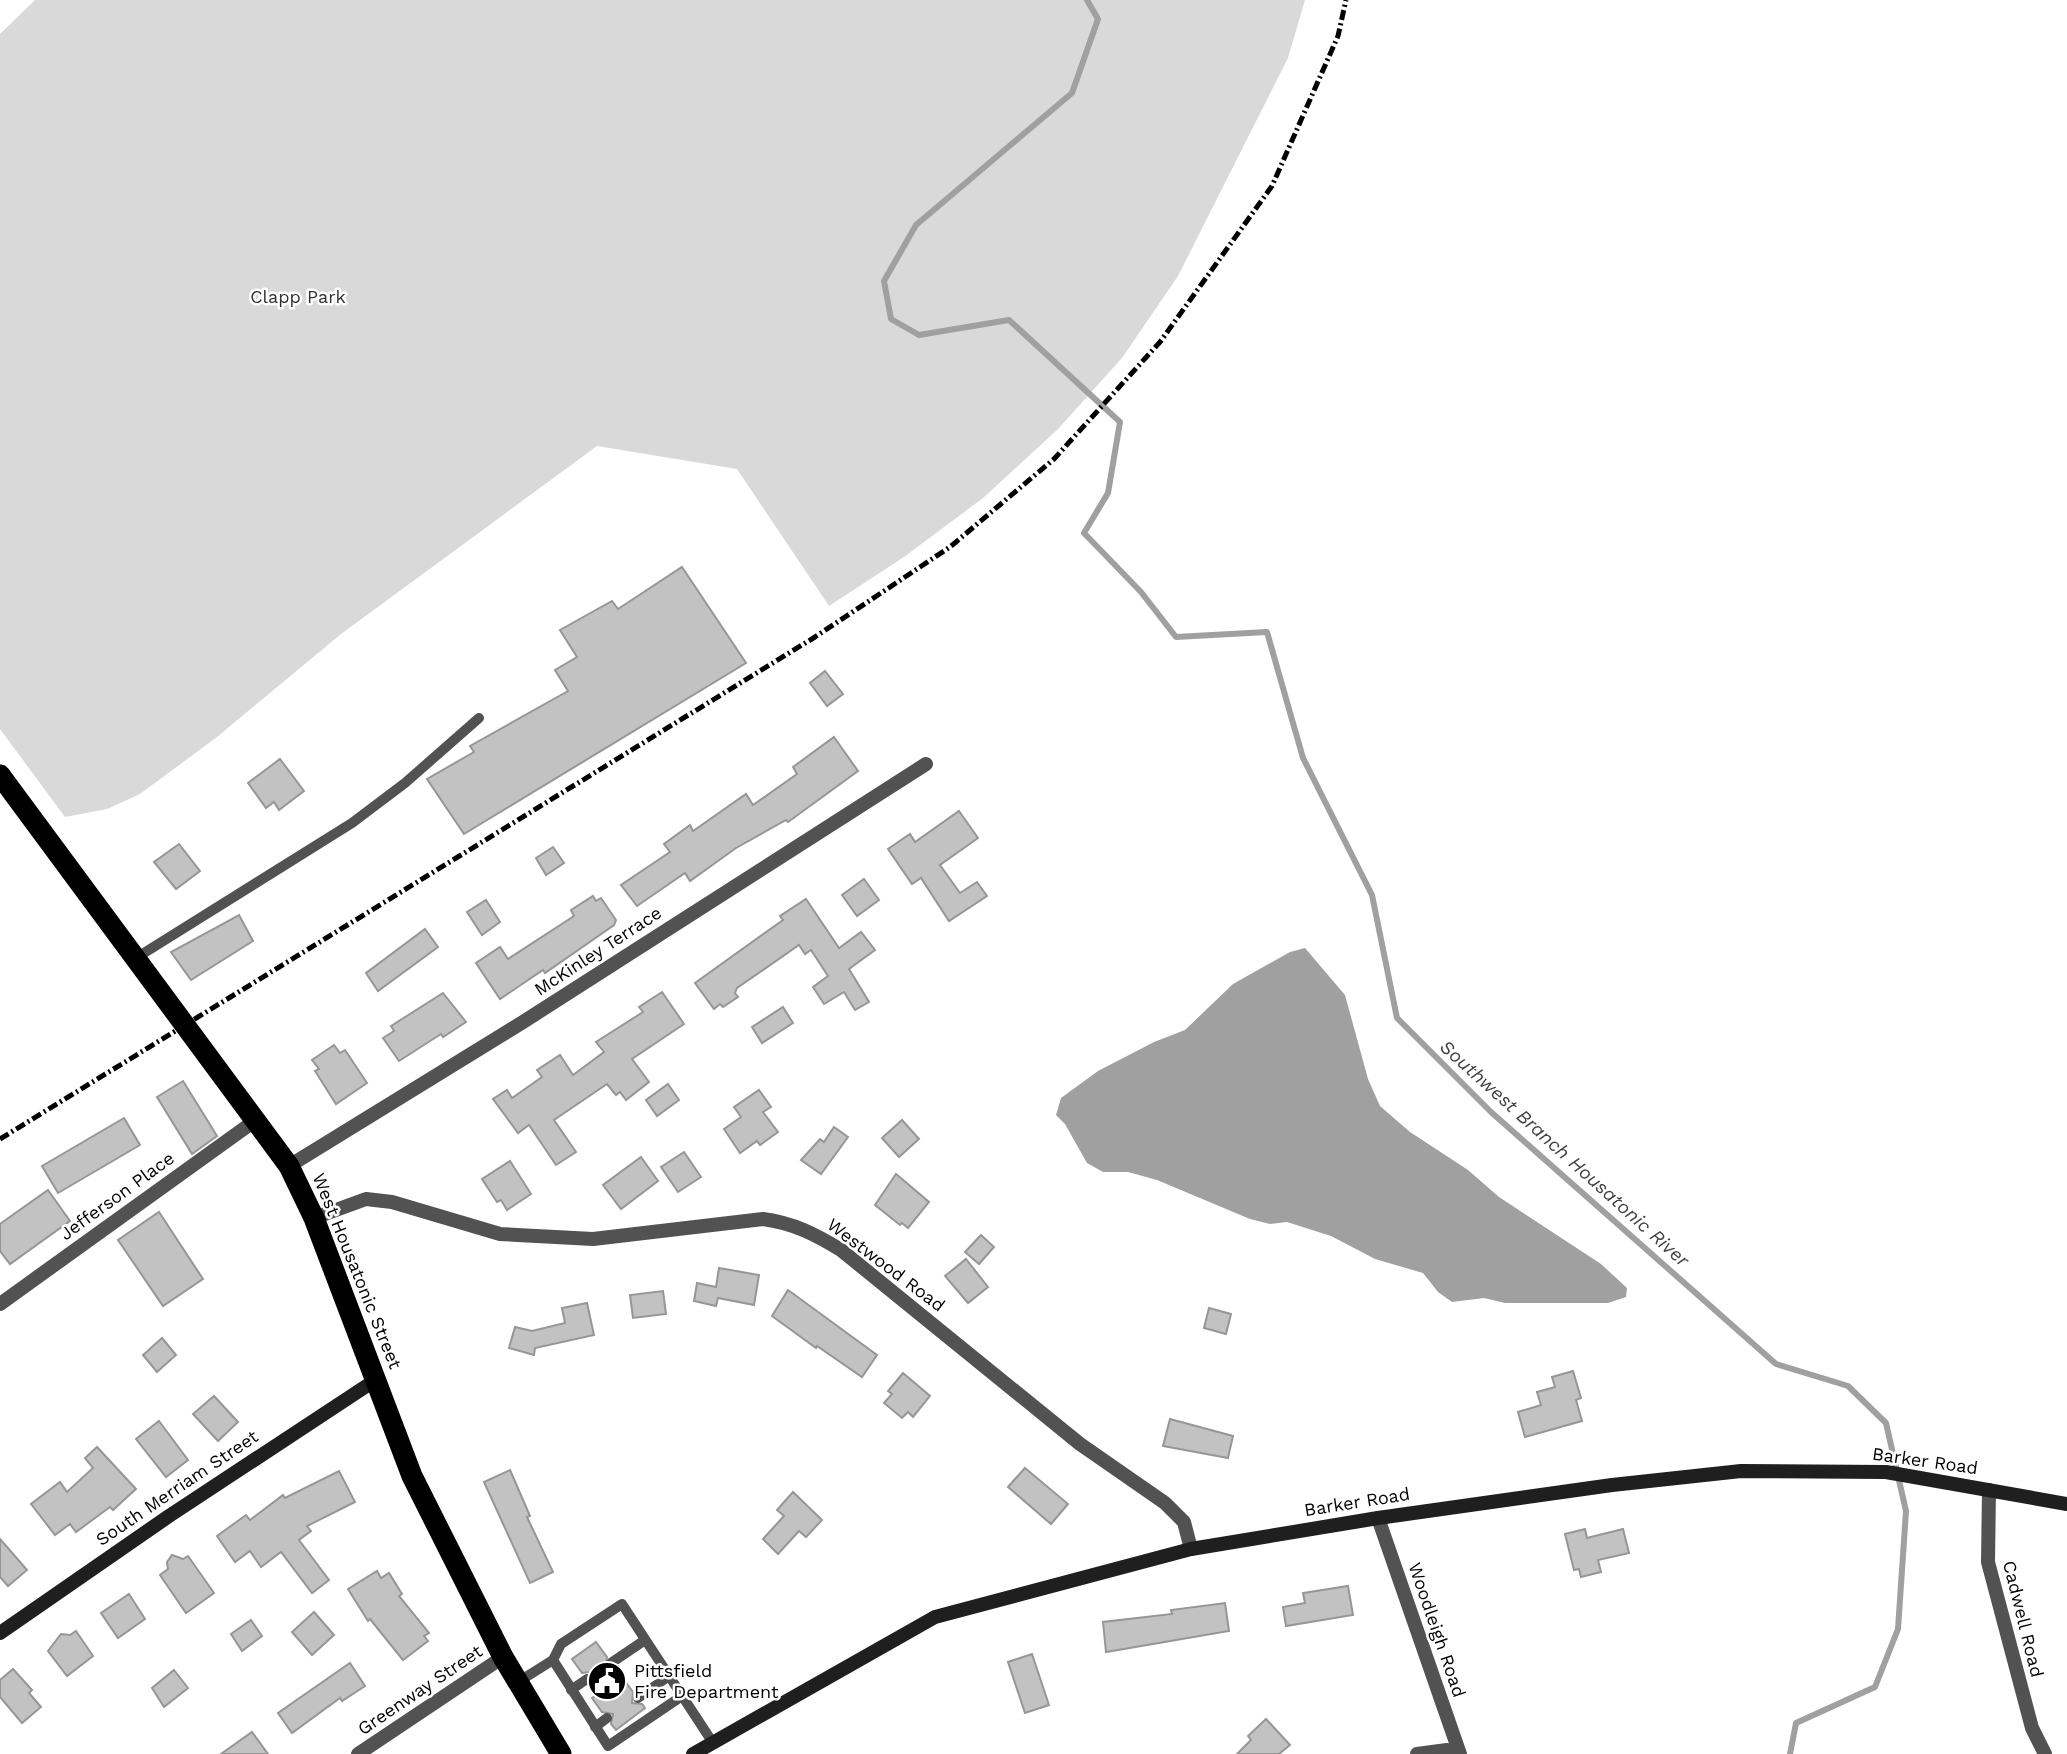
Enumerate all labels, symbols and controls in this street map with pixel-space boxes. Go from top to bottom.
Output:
park label: Clapp Park [250,286,346,307]
street label: McKinley Terrace [530,902,665,1000]
water label: Southwest Branch Housatonic River [1435,1035,1695,1272]
street label: Jefferson Place [55,1147,178,1244]
street label: West Housatonic Street [309,1170,407,1372]
street label: Westwood Road [823,1214,949,1316]
street label: South Merriam Street [92,1425,262,1550]
street label: Barker Road [1871,1443,1979,1478]
street label: Barker Road [1303,1483,1411,1520]
street label: Cadwell Road [1999,1558,2048,1679]
street label: Woodleigh Road [1405,1560,1470,1700]
street label: Greenway Street [354,1640,486,1739]
public building icon: Pittsfield Fire Department [586,1660,628,1702]
place label: Pittsfield Fire Department [634,1660,779,1702]

